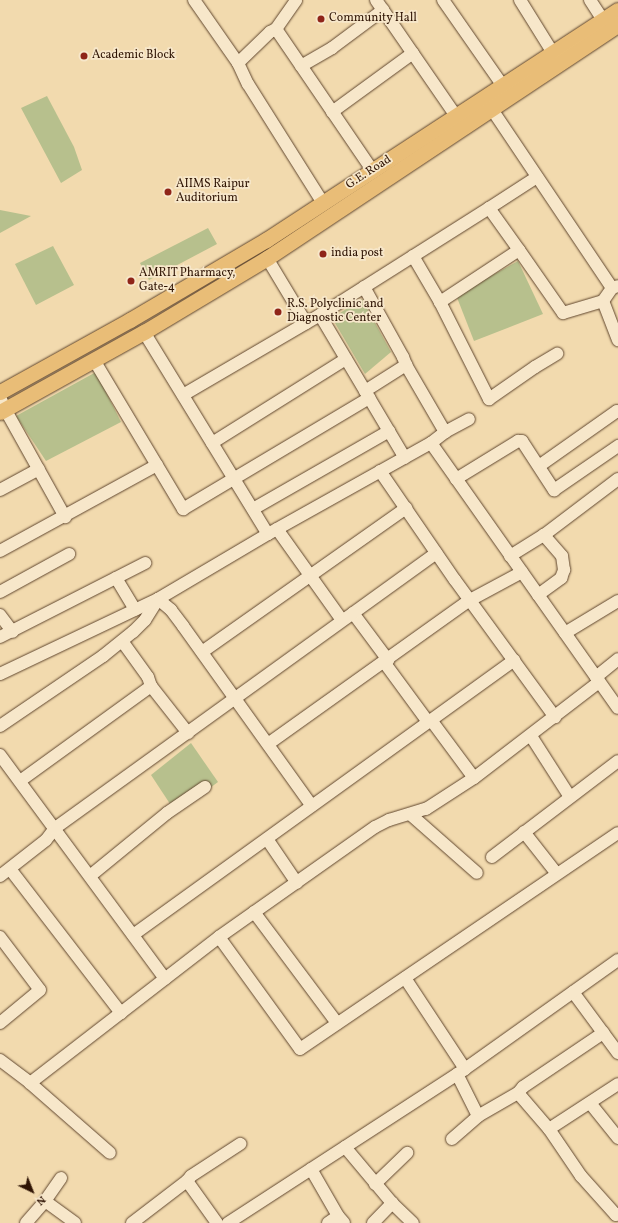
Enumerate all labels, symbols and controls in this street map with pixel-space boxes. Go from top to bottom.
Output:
place label: Community Hall [329,12,417,26]
marker: Community Hall [316,14,326,24]
place label: Academic Block [92,49,175,63]
marker: Academic Block [79,51,89,61]
street label: G.E. Road [344,153,394,193]
place label: AIIMS Raipur Auditorium [176,178,250,206]
marker: AIIMS Raipur Auditorium [163,187,173,197]
place label: india post [331,247,383,261]
marker: india post [318,249,328,259]
place label: AMRIT Pharmacy, Gate-4 [139,267,236,295]
marker: AMRIT Pharmacy, Gate-4 [126,276,136,286]
place label: R.S. Polyclinic and Diagnostic Center [287,298,384,326]
marker: R.S. Polyclinic and Diagnostic Center [272,306,284,318]
north arrow [12,1171,52,1211]
text: N [32,1192,49,1208]

